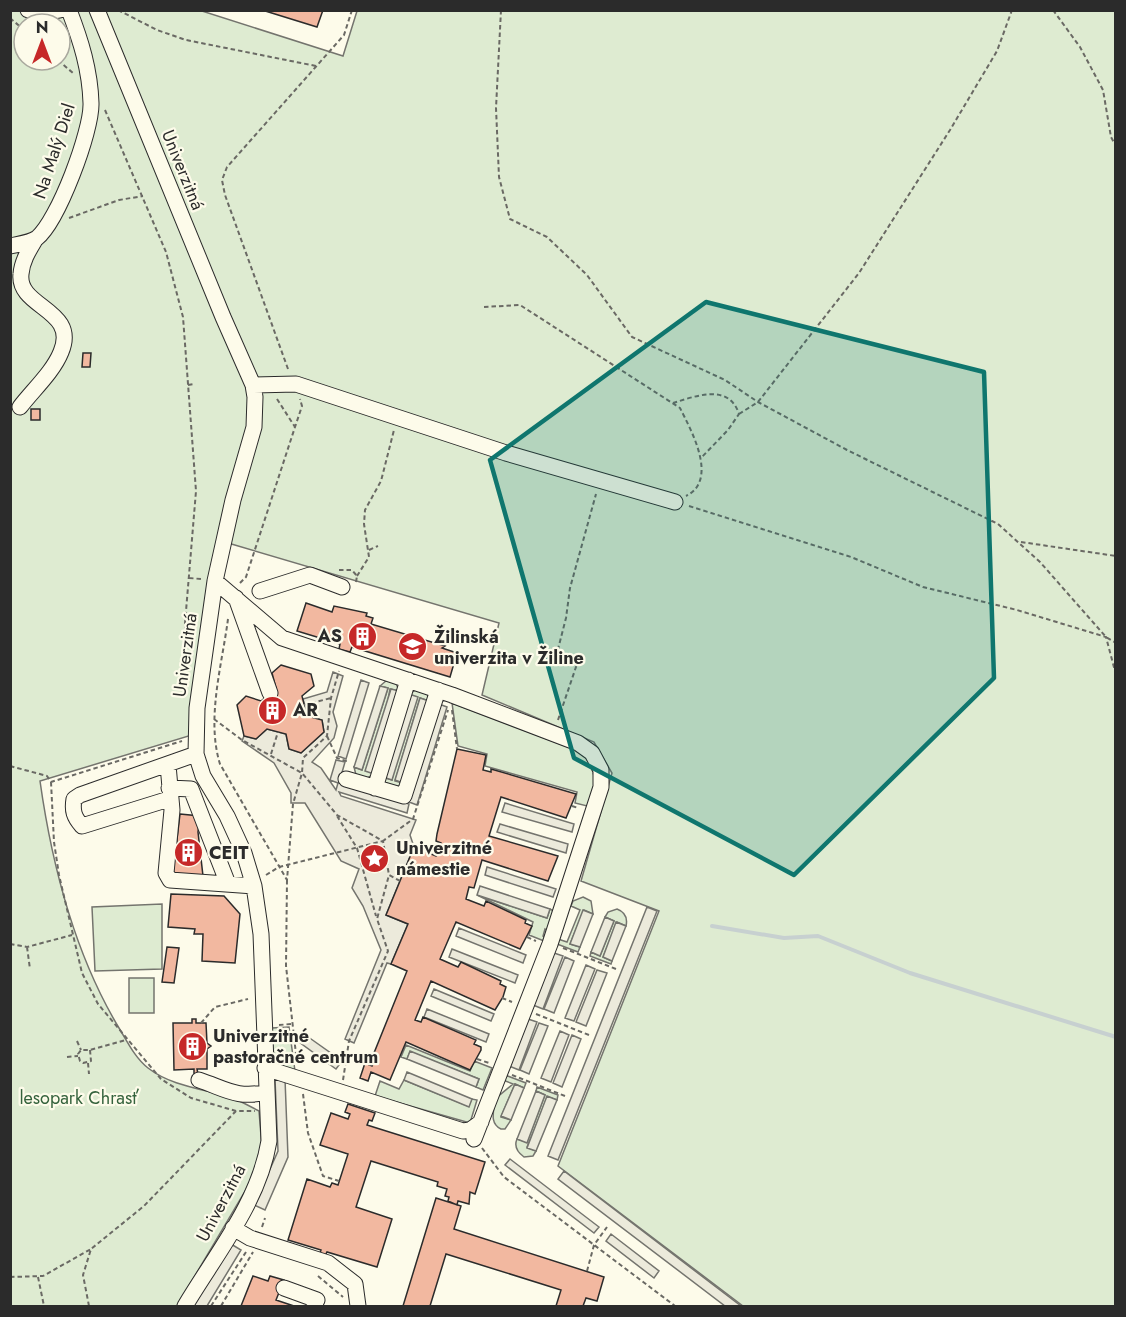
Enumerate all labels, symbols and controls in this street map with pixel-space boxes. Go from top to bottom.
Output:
north arrow [12,12,72,72]
text: N [36,16,48,39]
street label: Na Malý Diel [26,100,82,202]
street label: Univerzitná [155,126,211,214]
street label: Univerzitná [166,611,204,699]
building icon: AS [347,620,379,652]
place label: AS [317,623,342,649]
place label: Žilinská univerzita v Žiline [434,624,584,671]
school or university icon: Žilinská univerzita v Žiline [397,631,429,663]
building icon: AR [256,694,288,726]
place label: AR [292,697,318,723]
place label: Univerzitné námestie [396,835,492,882]
building icon: CEIT [172,837,204,869]
place label: CEIT [209,840,249,866]
place icon: Univerzitné námestie [359,842,391,874]
place label: Univerzitné pastoračné centrum [213,1023,378,1070]
building icon: Univerzitné pastoračné centrum [176,1030,208,1062]
park label: lesopark Chrasť [19,1085,139,1111]
street label: Univerzitná [190,1160,252,1246]

